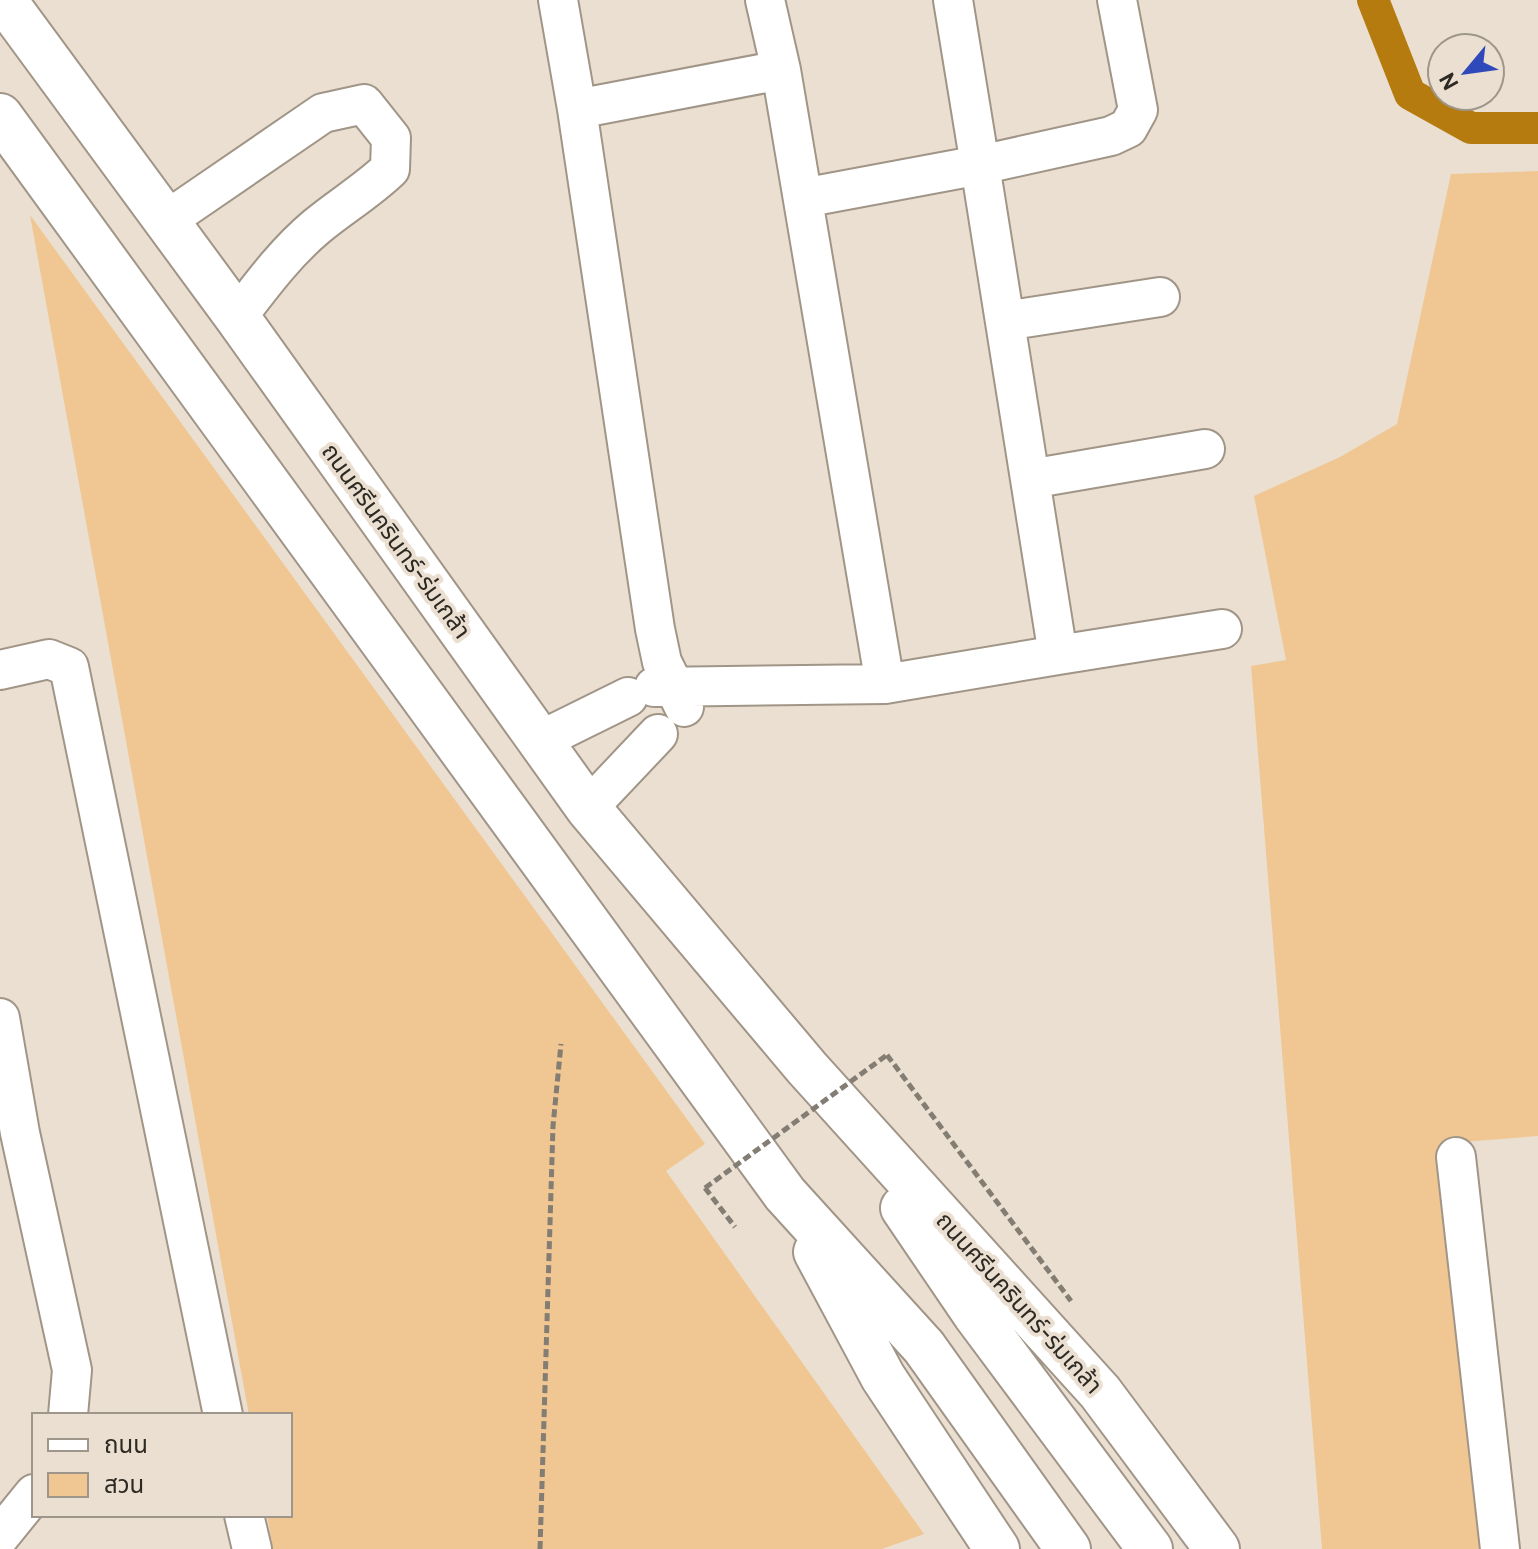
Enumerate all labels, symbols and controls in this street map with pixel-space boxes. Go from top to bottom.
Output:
north arrow [1426,32,1506,112]
text: N [1433,68,1465,95]
street label: ถนนศรีนครินทร์-ร่มเกล้า [316,437,477,644]
street label: ถนนศรีนครินทร์-ร่มเกล้า [930,1206,1109,1399]
legend [32,1413,292,1517]
text: ถนน [104,1430,148,1459]
text: สวน [104,1470,144,1499]

